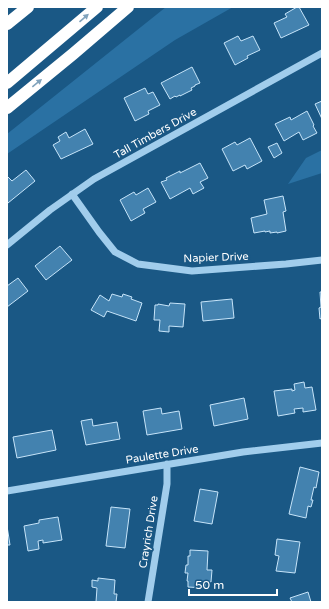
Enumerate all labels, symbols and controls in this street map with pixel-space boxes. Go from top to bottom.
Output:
one-way arrow [78,14,89,23]
one-way arrow [32,79,43,88]
street label: Tall Timbers Drive [112,105,199,162]
street label: Napier Drive [183,250,249,265]
street label: Paulette Drive [125,442,199,467]
street label: Crayrich Drive [136,495,161,569]
scale bar [189,571,277,597]
text: 50 m [195,578,224,592]

